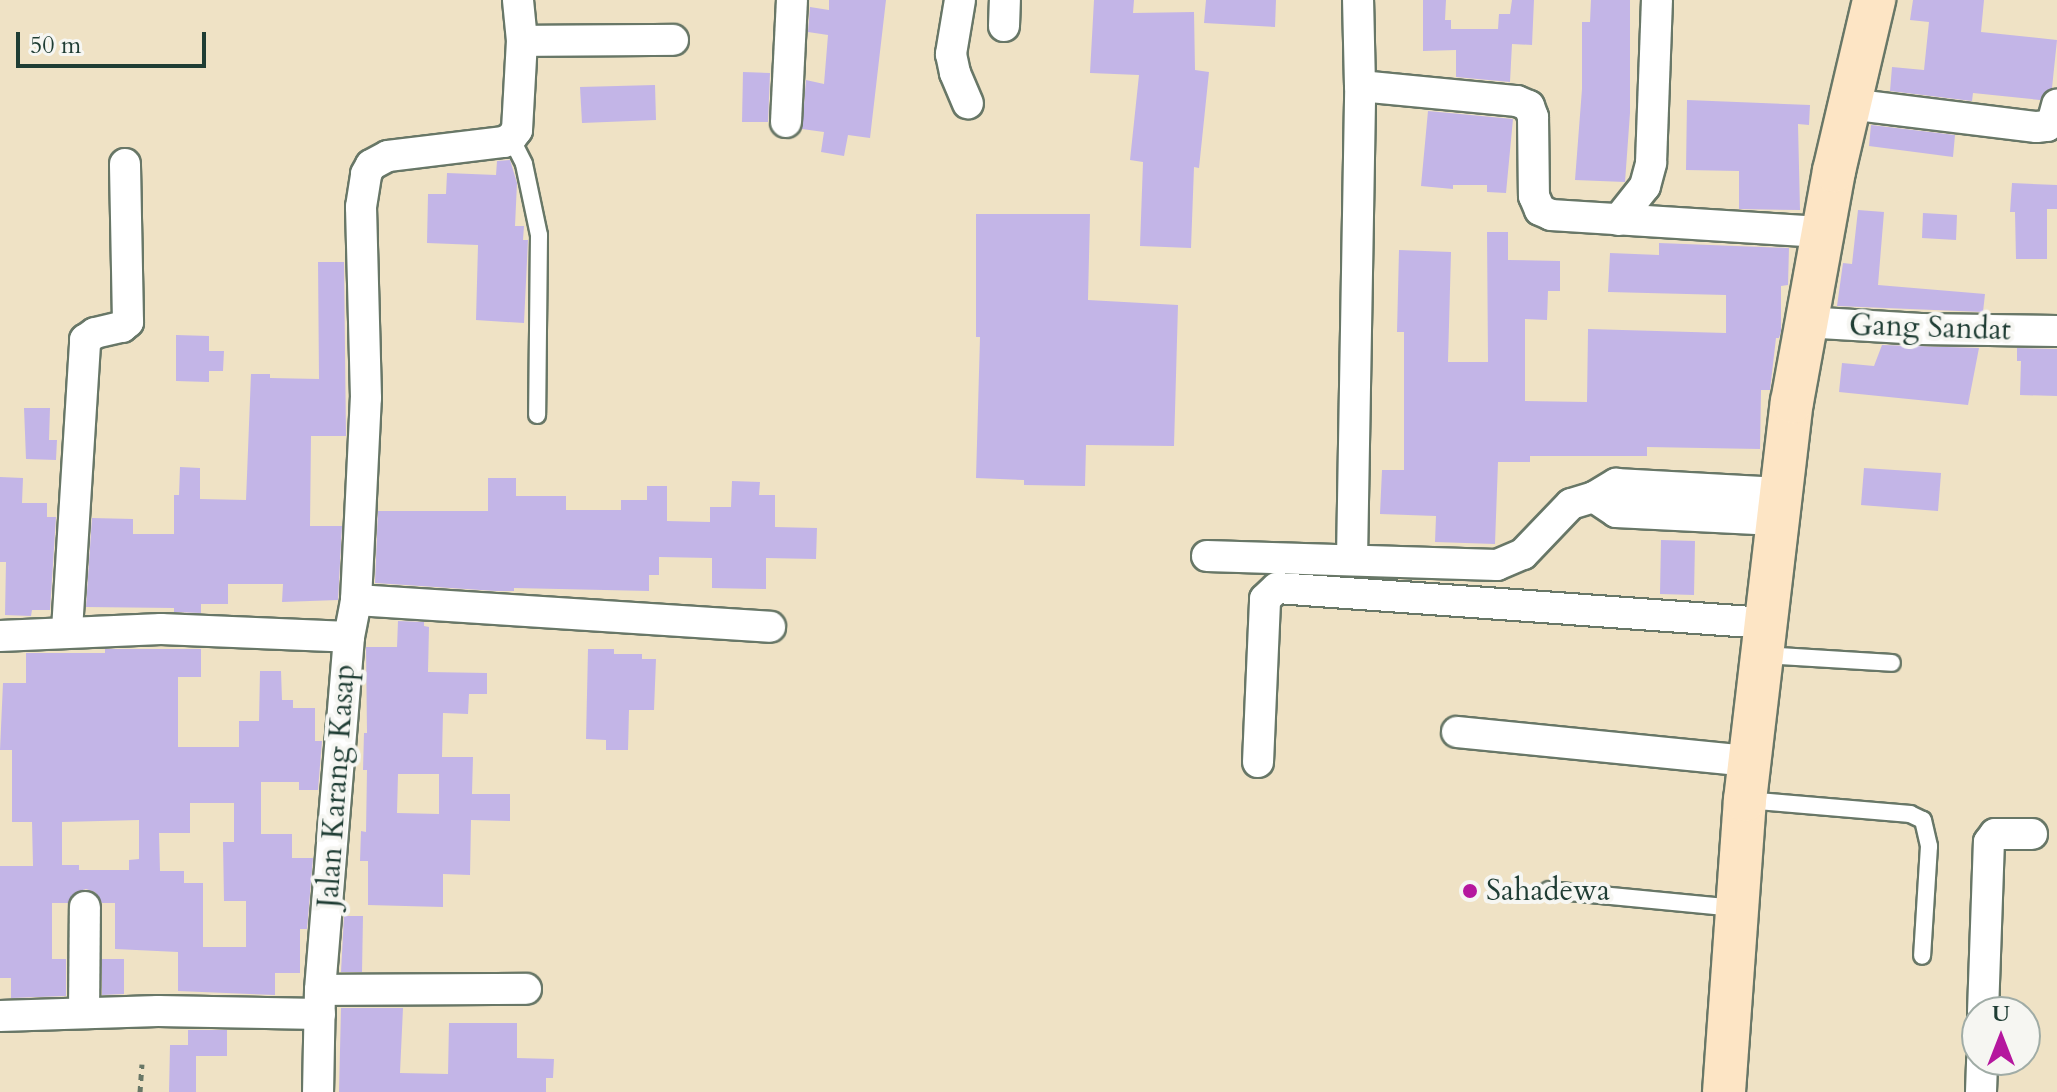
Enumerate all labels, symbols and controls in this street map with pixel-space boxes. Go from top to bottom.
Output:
scale bar [20,16,210,66]
text: 50 m [30,29,81,62]
street label: Gang Sandat [1848,307,2012,349]
street label: Jalan Karang Kasap [311,663,363,909]
place label: Sahadewa [1486,873,1610,909]
marker: Sahadewa [1461,882,1479,900]
north arrow [1961,996,2041,1076]
text: U [1992,999,2010,1029]

